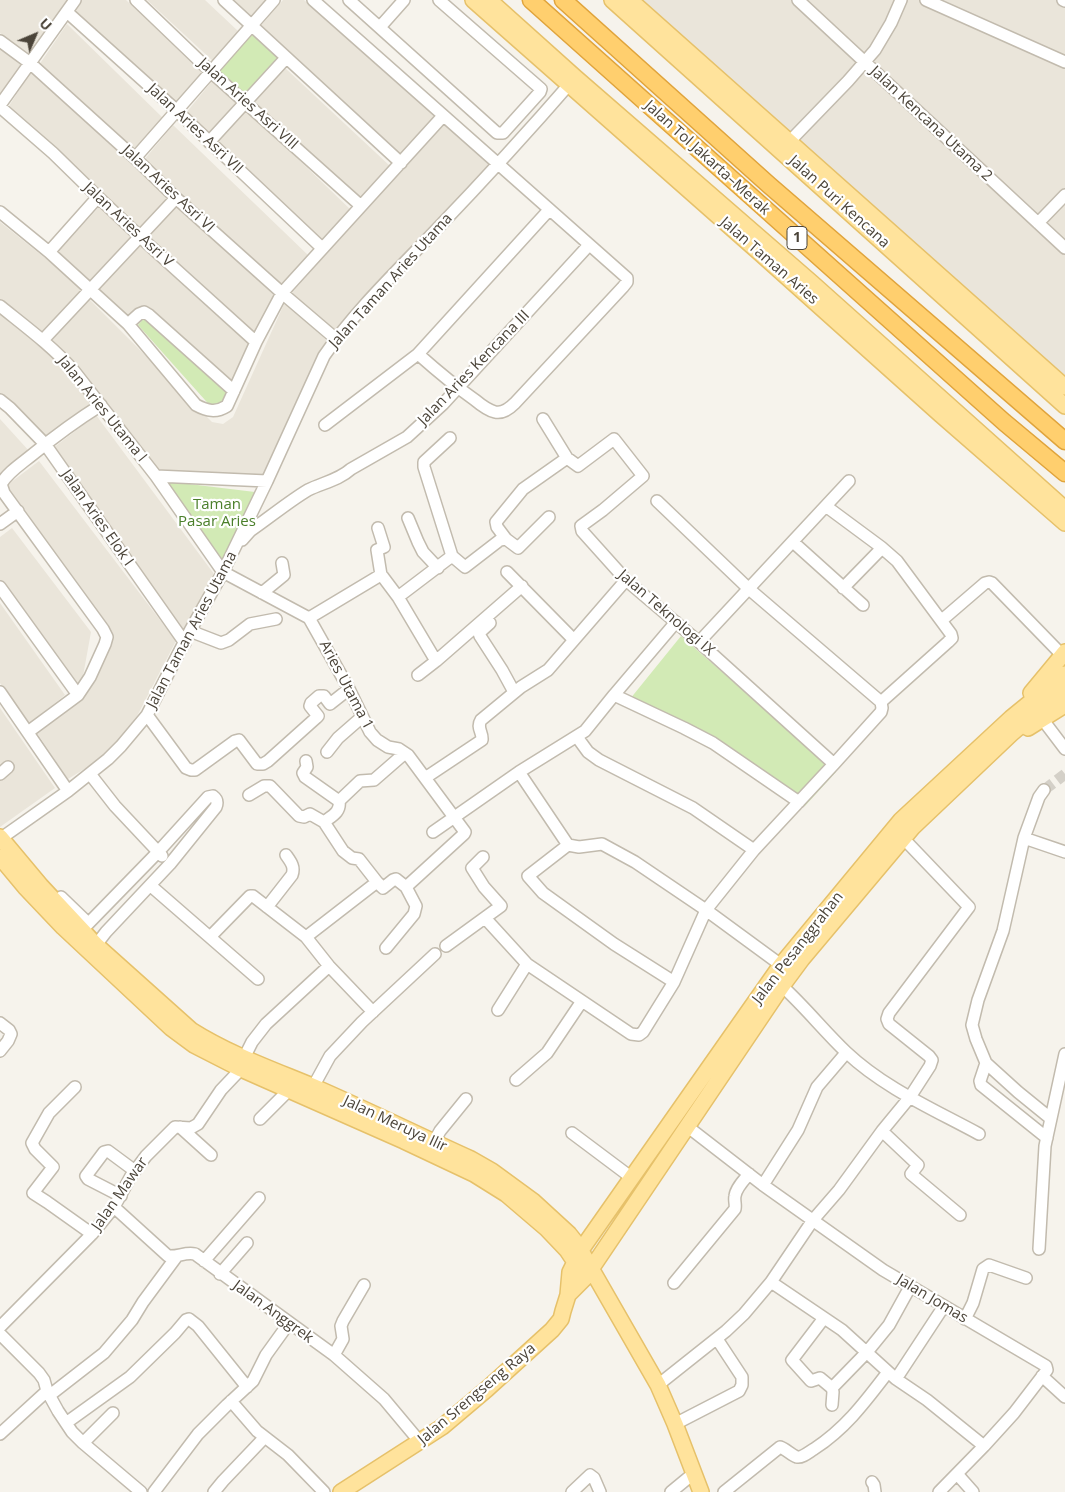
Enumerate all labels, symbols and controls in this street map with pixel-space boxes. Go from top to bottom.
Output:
north arrow [10,10,60,60]
text: U [35,14,56,35]
street label: Jalan Aries Asri VIII [194,54,302,154]
street label: Jalan Kencana Utama 2 [866,63,996,185]
street label: Jalan Aries Asri VII [143,80,247,178]
street label: Jalan Tol Jakarta–Merak [641,97,773,219]
street label: Jalan Aries Asri VI [118,141,218,237]
street label: Jalan Puri Kencana [785,152,893,252]
street label: Jalan Aries Asri V [80,179,176,271]
street label: Jalan Taman Aries Utama [326,210,456,352]
street label: Jalan Taman Aries [716,213,822,309]
road number: 1 [787,227,807,250]
street label: Jalan Aries Kencana III [414,307,534,429]
street label: Jalan Aries Utama I [54,352,150,466]
street label: Jalan Aries Elok I [57,466,137,570]
park label: Taman Pasar Aries [178,496,256,531]
street label: Jalan Taman Aries Utama [143,548,241,712]
street label: Jalan Teknologi IX [614,566,718,660]
street label: Aries Utama 1 [315,637,377,733]
street label: Jalan Pesanggrahan [749,888,847,1008]
street label: Jalan Meruya Ilir [340,1092,450,1156]
street label: Jalan Mawar [88,1154,152,1234]
street label: Jalan Jomas [893,1271,971,1327]
street label: Jalan Anggrek [229,1277,317,1347]
street label: Jalan Srengseng Raya [415,1340,539,1448]

